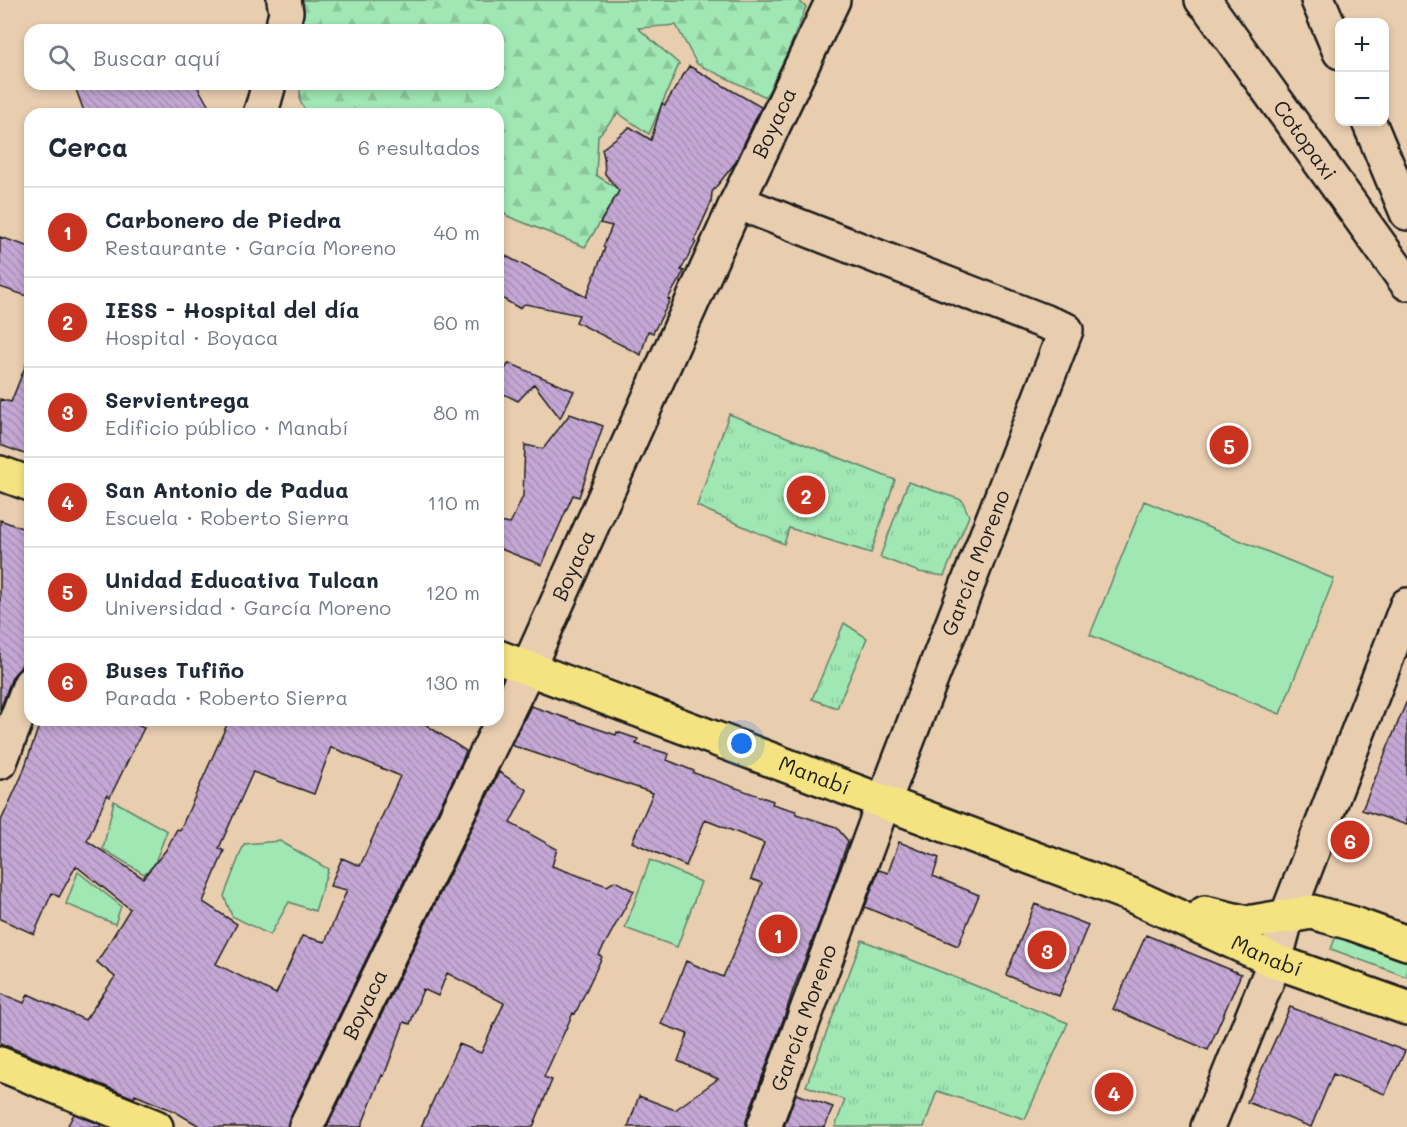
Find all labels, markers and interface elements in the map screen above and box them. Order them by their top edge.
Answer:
map controls [1335,18,1389,126]
button: + [1335,18,1389,72]
search box [24,24,504,90]
icon: search [45,41,78,74]
text: Buscar aquí [93,43,221,72]
button: − [1335,72,1389,126]
street label: Boyaca [745,83,801,162]
street label: Cotopaxi [1268,94,1344,185]
text: Cerca [48,130,128,164]
text: 6 resultados [358,134,480,160]
text: Carbonero de Piedra [105,205,342,234]
text: 1 [63,219,72,245]
text: 40 m [434,219,480,245]
text: Restaurante · García Moreno [105,234,396,260]
text: IESS - Hospital del día [105,295,360,324]
text: 2 [62,309,73,335]
text: 60 m [433,309,480,335]
text: Hospital · Boyaca [105,324,279,350]
text: Servientrega [105,385,249,414]
text: 3 [62,399,74,425]
text: 80 m [433,399,480,425]
text: Edificio público · Manabí [105,414,349,440]
pin: 5 [1210,422,1248,468]
pin: 2 [786,472,826,518]
text: San Antonio de Padua [105,475,349,504]
street label: García Moreno [934,485,1015,640]
text: 4 [61,489,74,515]
text: 110 m [427,489,480,515]
text: Escuela · Roberto Sierra [105,504,349,530]
street label: Boyaca [545,525,600,605]
text: Unidad Educativa Tulcan [105,565,379,594]
text: 5 [62,579,73,605]
text: 120 m [425,579,480,605]
text: Universidad · García Moreno [105,594,391,620]
text: Buses Tufiño [105,655,244,684]
text: 6 [61,669,74,695]
text: 130 m [425,669,480,695]
text: Parada · Roberto Sierra [105,684,348,710]
your location [727,729,756,758]
street label: Manabí [775,749,855,800]
pin: 6 [1330,818,1370,862]
pin: 1 [758,912,798,956]
pin: 3 [1028,928,1066,972]
street label: Manabí [1227,928,1306,982]
street label: García Moreno [763,940,842,1095]
street label: Boyaca [335,964,392,1044]
pin: 4 [1094,1070,1134,1114]

